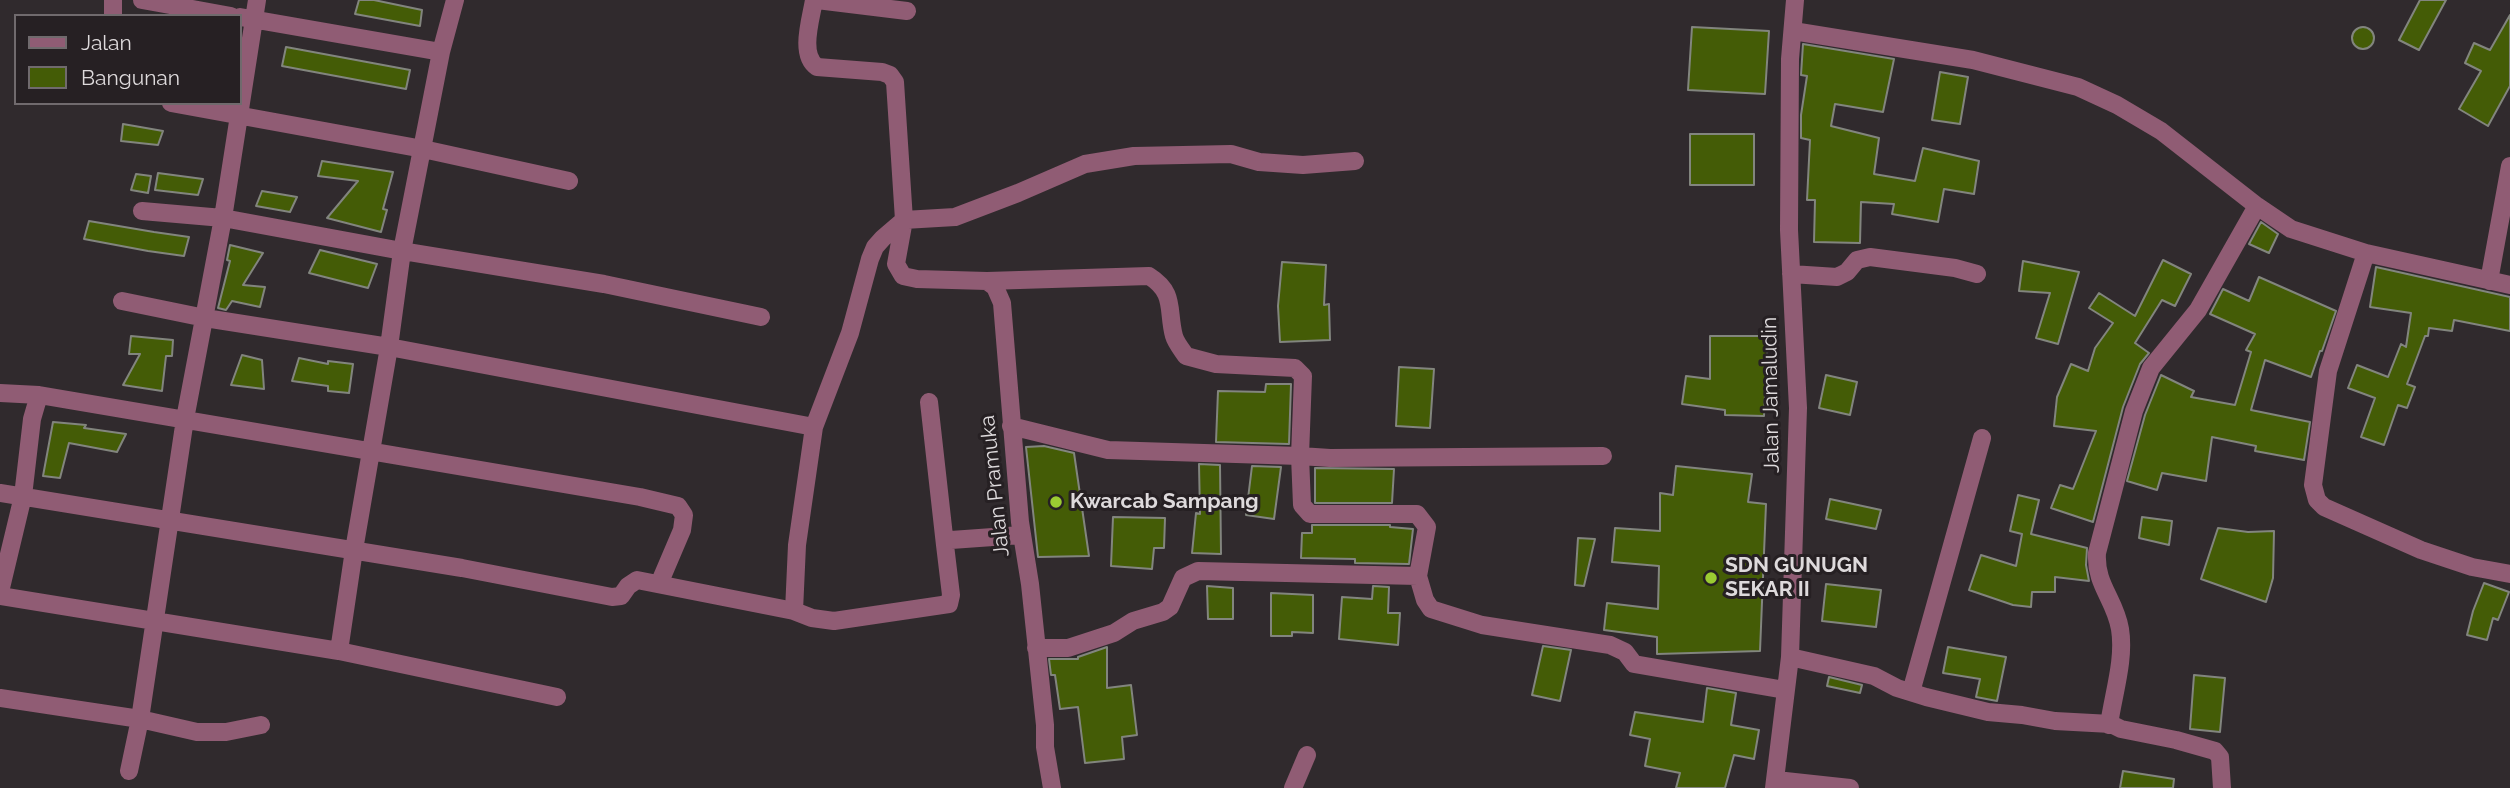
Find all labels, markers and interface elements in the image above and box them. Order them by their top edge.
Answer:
legend [14,14,242,105]
text: Jalan [81,30,132,55]
text: Bangunan [81,65,180,90]
street label: Jalan Jamaludin [1757,317,1785,473]
street label: Jalan Pramuka [975,414,1015,558]
place label: Kwarcab Sampang [1070,489,1259,515]
marker: Kwarcab Sampang [1048,494,1064,510]
place label: SDN GUNUGN SEKAR II [1725,553,1868,603]
marker: SDN GUNUGN SEKAR II [1703,570,1719,586]

